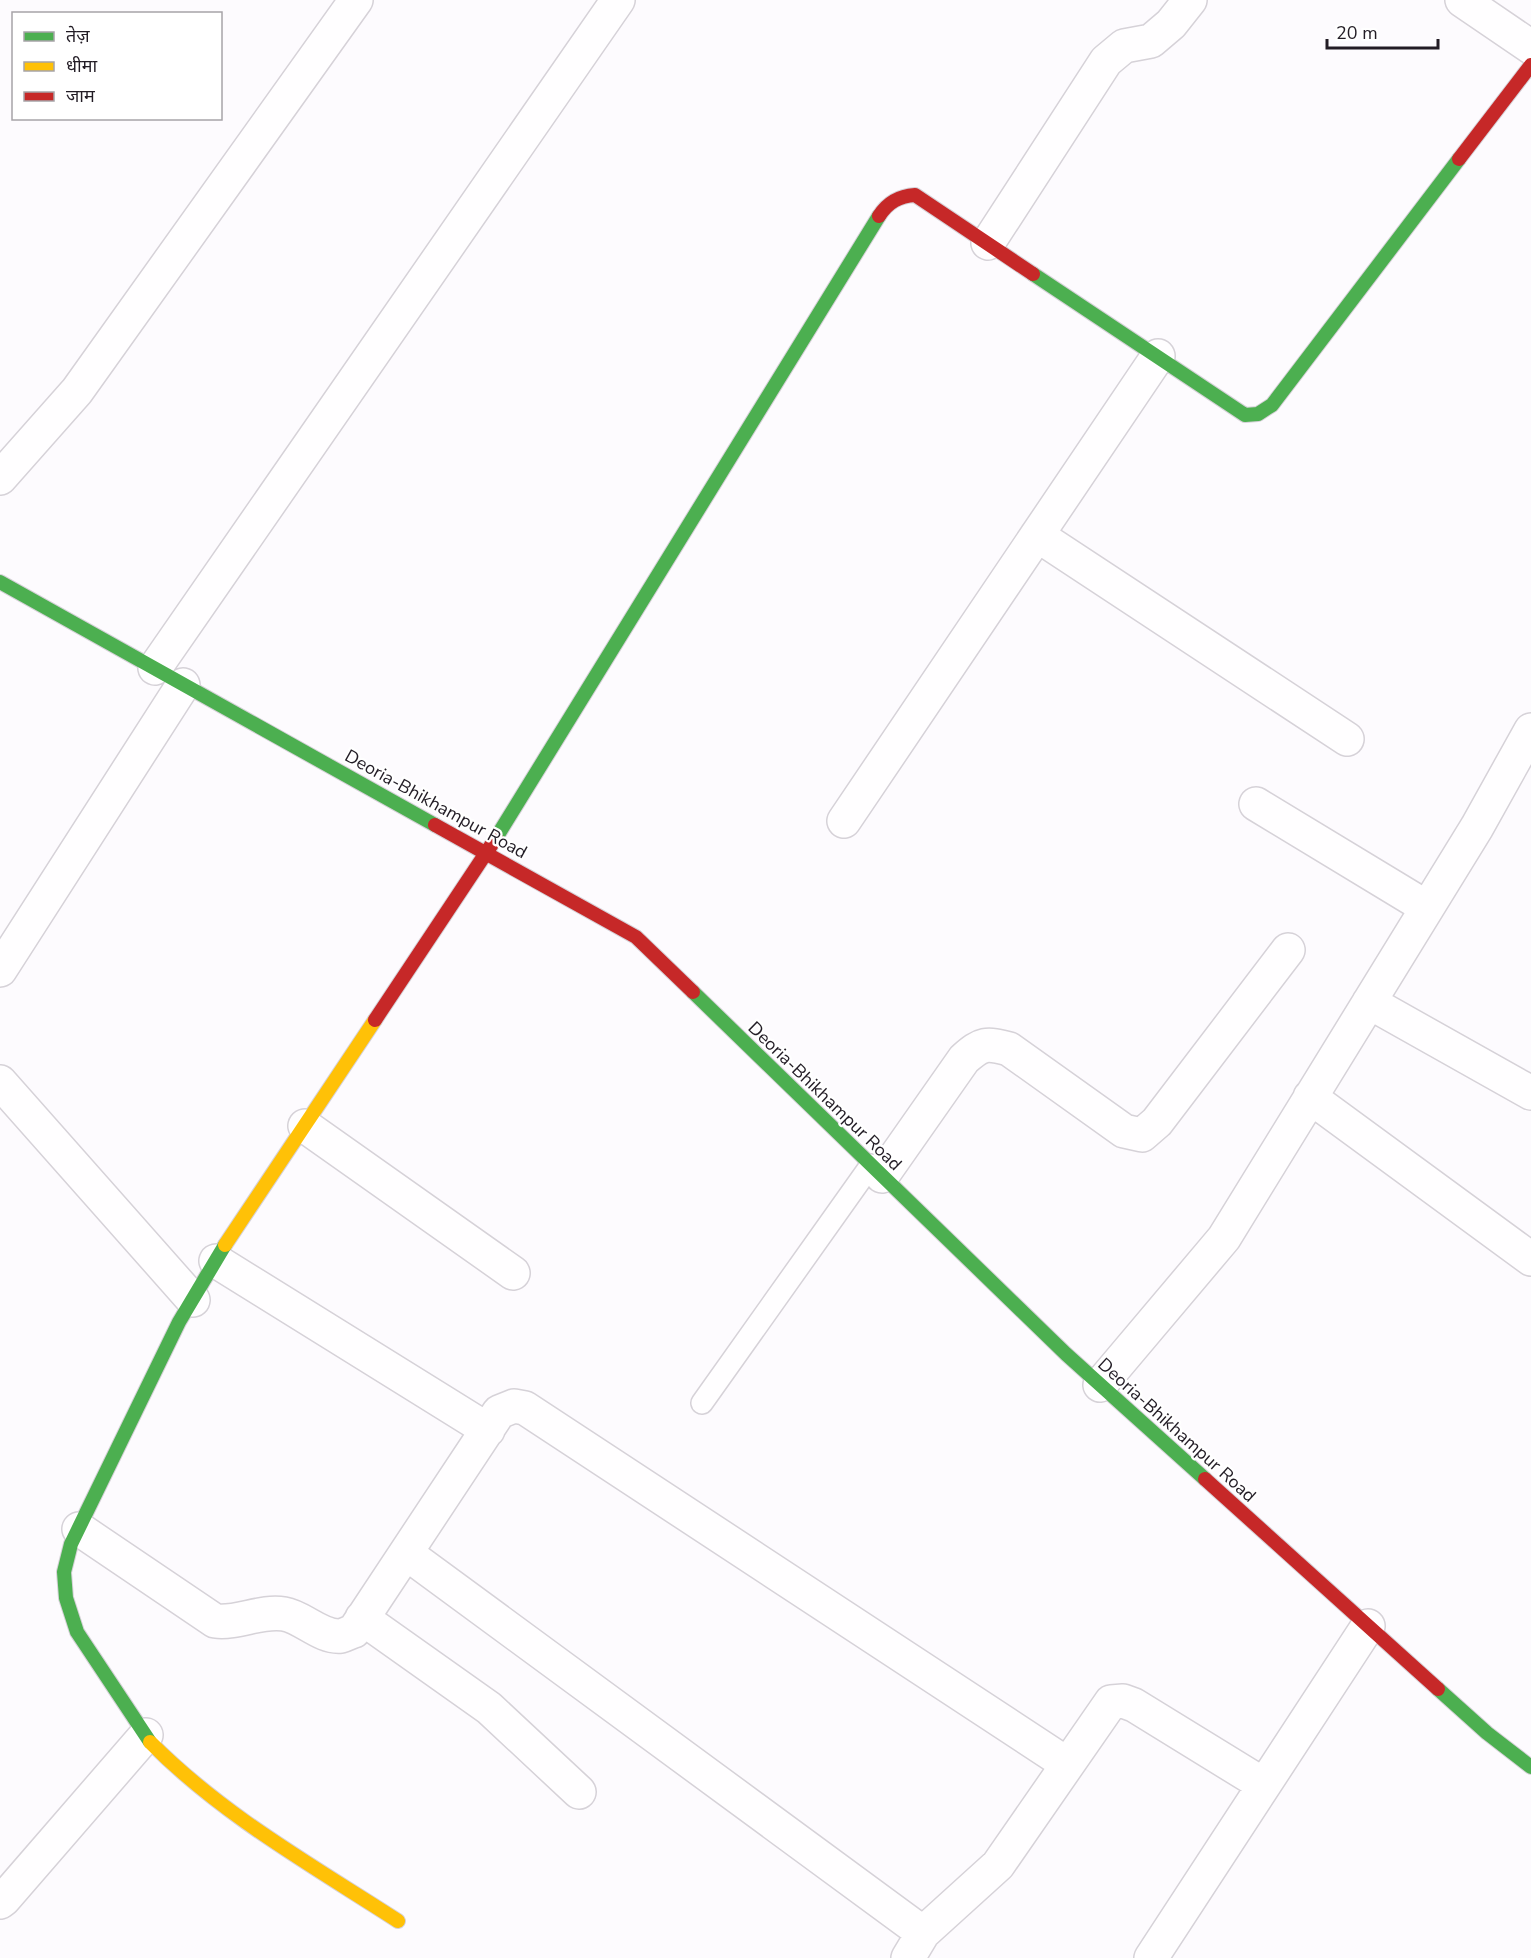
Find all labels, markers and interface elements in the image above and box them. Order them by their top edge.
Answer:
legend [12,12,222,120]
scale bar [1327,12,1438,50]
text: 20 m [1336,21,1378,45]
text: तेज़ [66,24,90,48]
text: धीमा [66,54,97,78]
text: जाम [66,84,96,108]
street label: Deoria-Bhikhampur Road [341,744,531,864]
street label: Deoria-Bhikhampur Road [743,1016,907,1176]
street label: Deoria-Bhikhampur Road [1093,1352,1261,1508]

